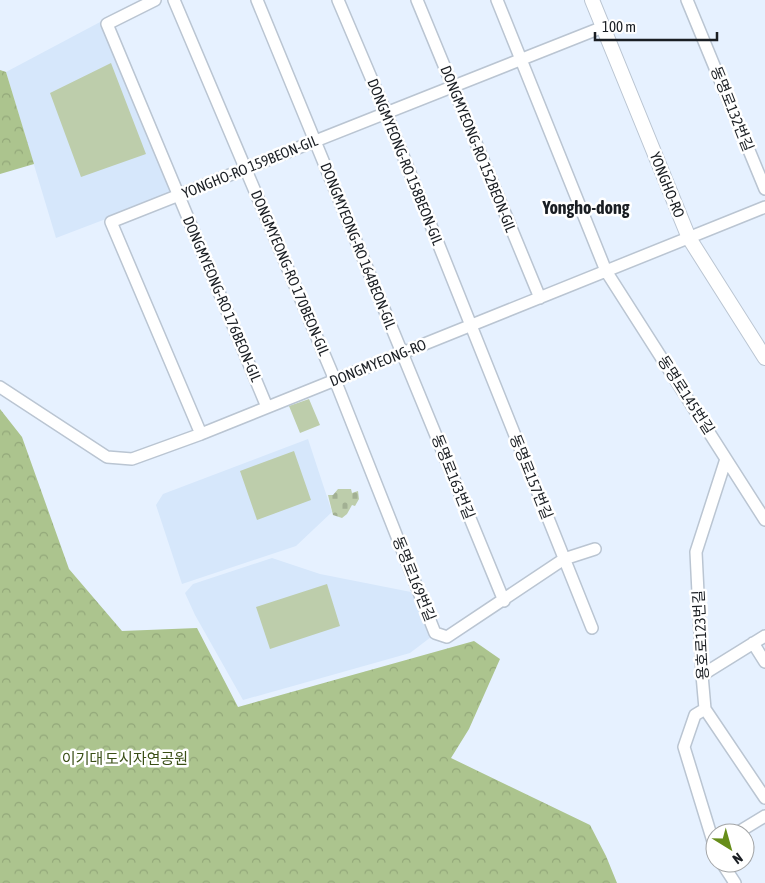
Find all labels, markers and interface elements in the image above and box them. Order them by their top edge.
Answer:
scale bar [595,10,718,42]
text: 100 m [602,18,636,35]
street label: DONGMYEONG-RO 152BEON-GIL [437,63,520,235]
street label: 동명로132번길 [708,64,757,154]
street label: DONGMYEONG-RO 158BEON-GIL [364,76,447,248]
street label: YONGHO-RO 159BEON-GIL [180,131,320,202]
street label: YONGHO-RO [647,150,688,220]
street label: DONGMYEONG-RO 164BEON-GIL [317,160,400,332]
street label: DONGMYEONG-RO 170BEON-GIL [248,187,333,358]
district label: Yongho-dong [541,197,630,218]
street label: DONGMYEONG-RO 176BEON-GIL [180,213,265,384]
street label: DONGMYEONG-RO [327,335,429,390]
street label: 동명로145번길 [655,352,718,437]
street label: 동명로163번길 [429,432,478,522]
street label: 동명로157번길 [507,432,556,522]
street label: 동명로169번길 [390,534,439,624]
street label: 용호로123번길 [690,590,711,680]
park label: 이기대 도시자연공원 [62,750,188,767]
north arrow [705,823,755,873]
text: N [730,850,746,867]

